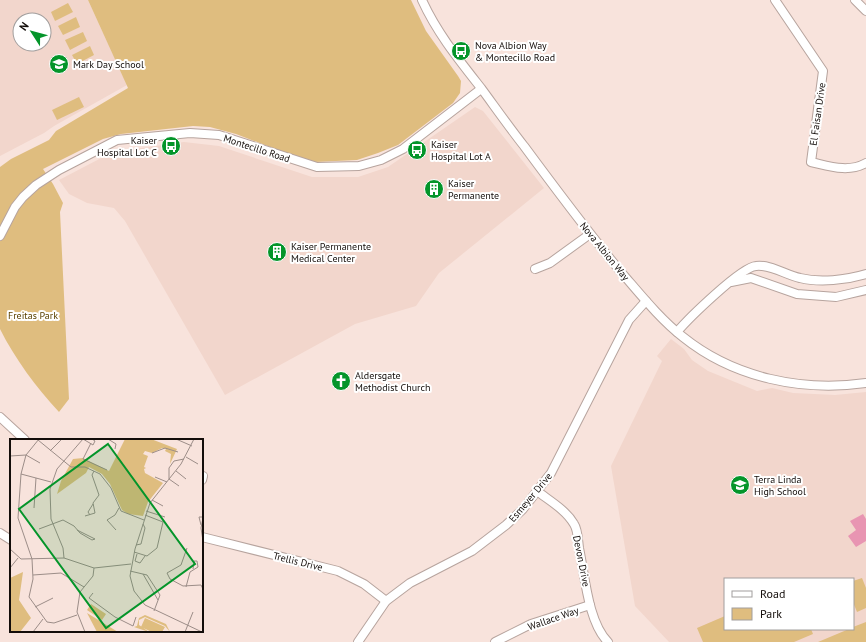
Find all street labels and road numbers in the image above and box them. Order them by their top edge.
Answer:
street label: El Faisan Drive [807,82,828,146]
street label: Montecillo Road [222,132,292,165]
street label: Nova Albion Way [577,219,632,284]
street label: Esmeyer Drive [506,470,555,525]
street label: Devon Drive [570,534,593,588]
street label: Trellis Drive [272,549,324,574]
street label: Wallace Way [526,604,581,633]

